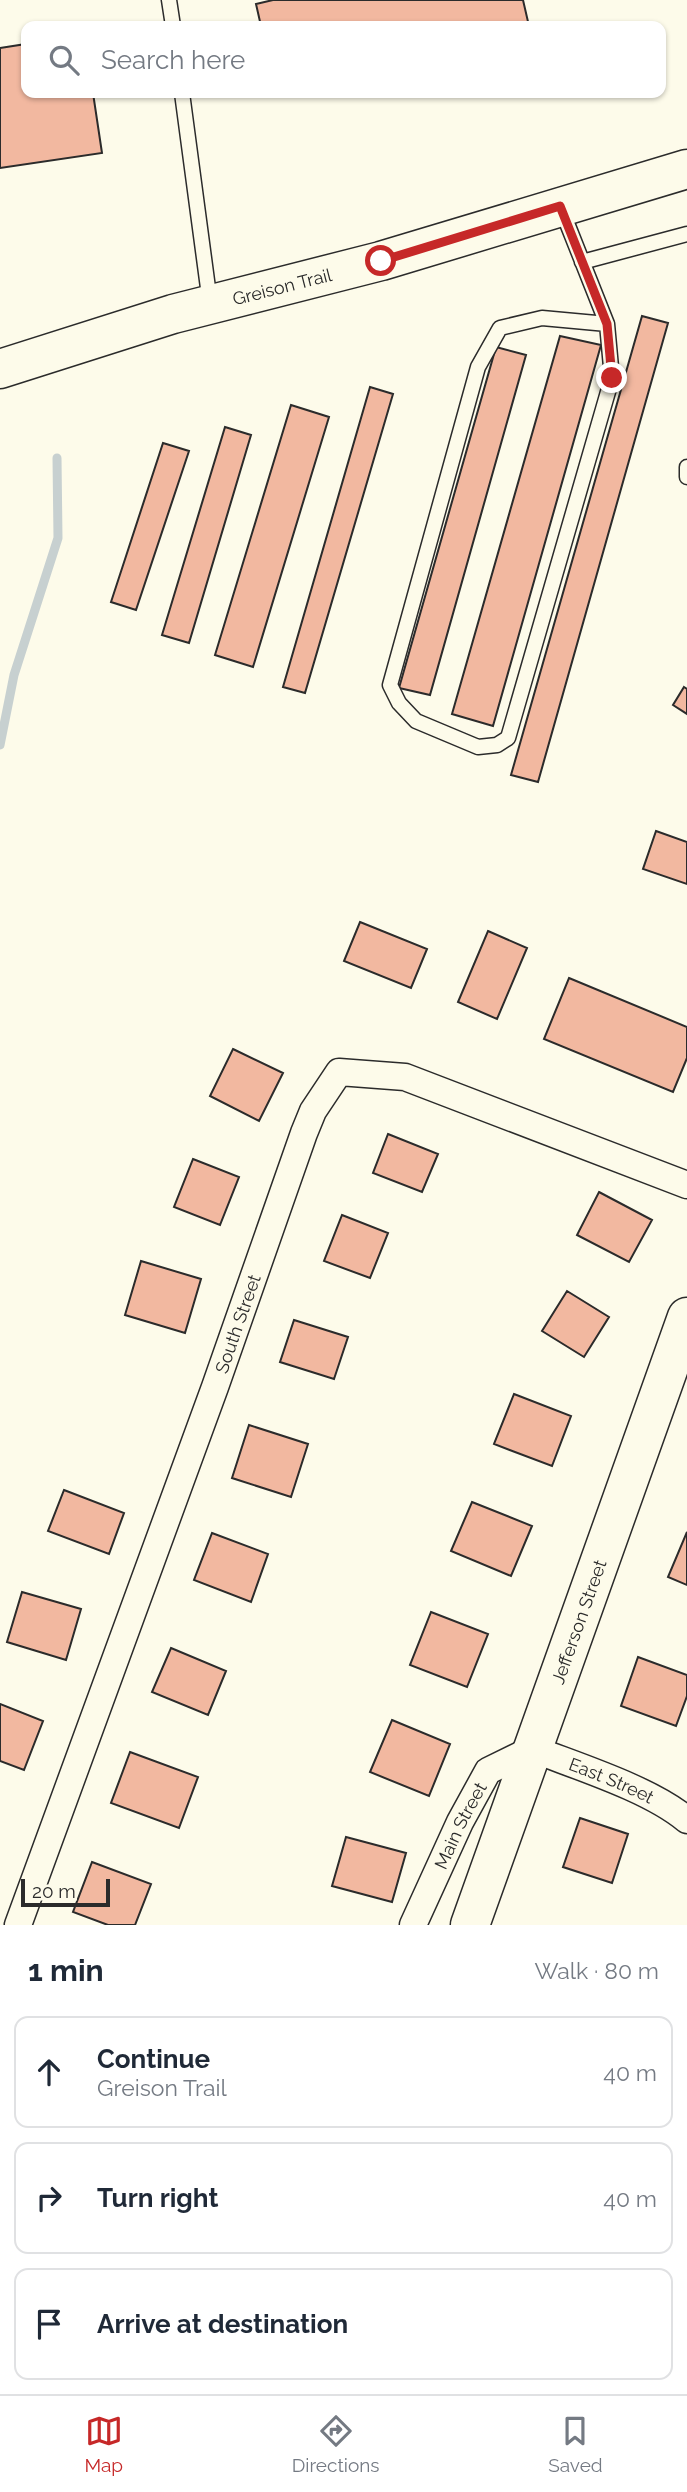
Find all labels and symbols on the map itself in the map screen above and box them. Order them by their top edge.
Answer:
route start [365,245,396,276]
street label: Greison Trail [230,263,334,309]
route end [596,362,627,393]
street label: South Street [210,1271,264,1376]
street label: Jefferson Street [546,1557,610,1687]
street label: East Street [566,1753,658,1807]
street label: Main Street [430,1778,490,1872]
scale bar [21,1876,110,1908]

